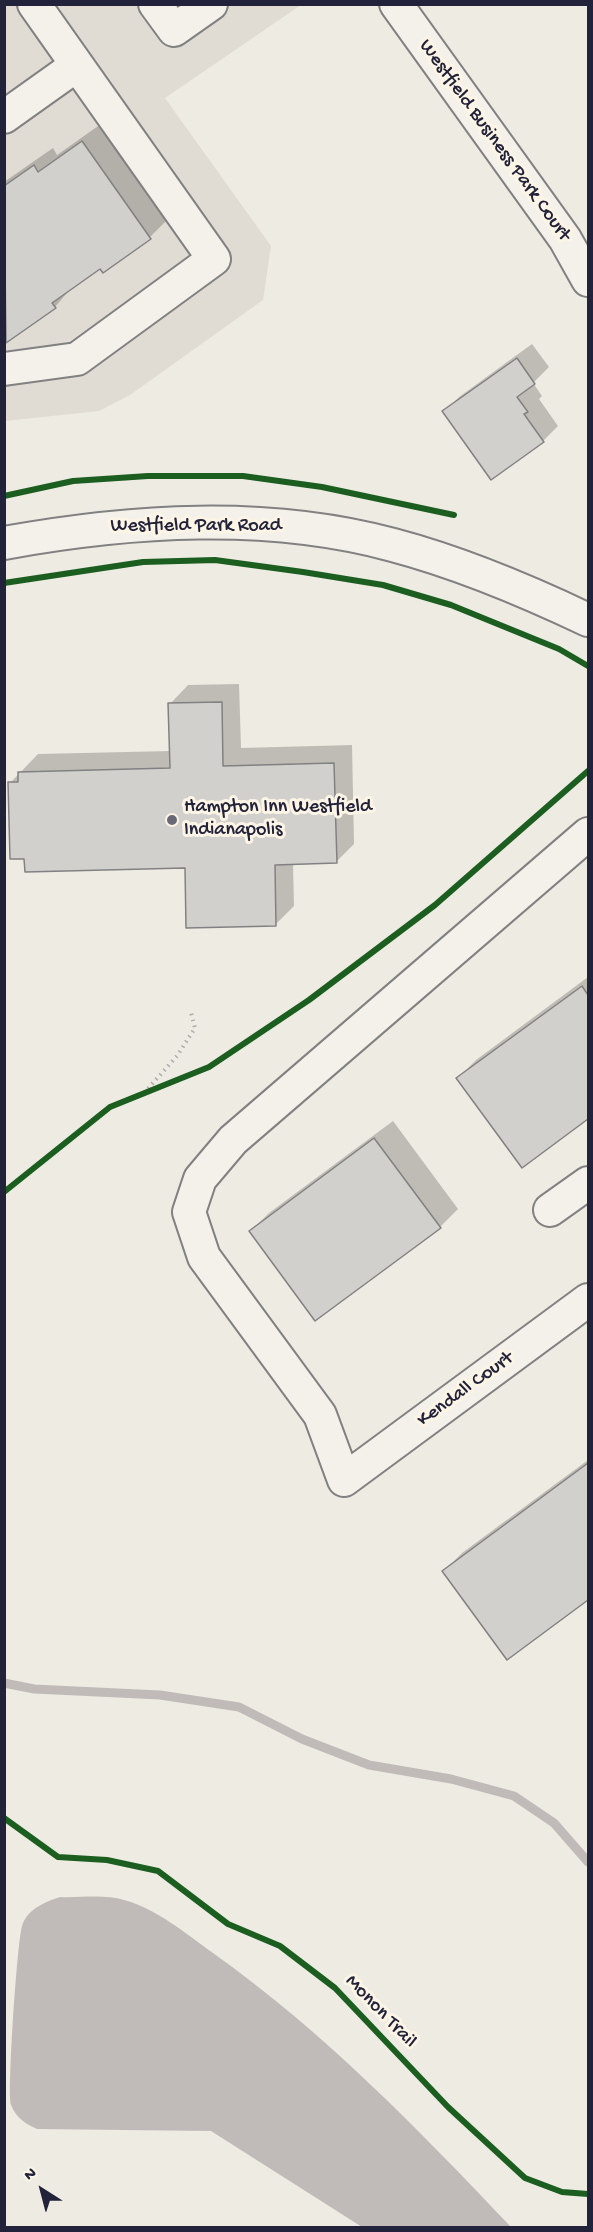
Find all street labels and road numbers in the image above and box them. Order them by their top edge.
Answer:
street label: Westfield Business Park Court [413,35,575,247]
street label: Westfield Park Road [110,515,282,539]
street label: Kendall Court [413,1347,519,1433]
street label: Monon Trail [339,1970,421,2054]

